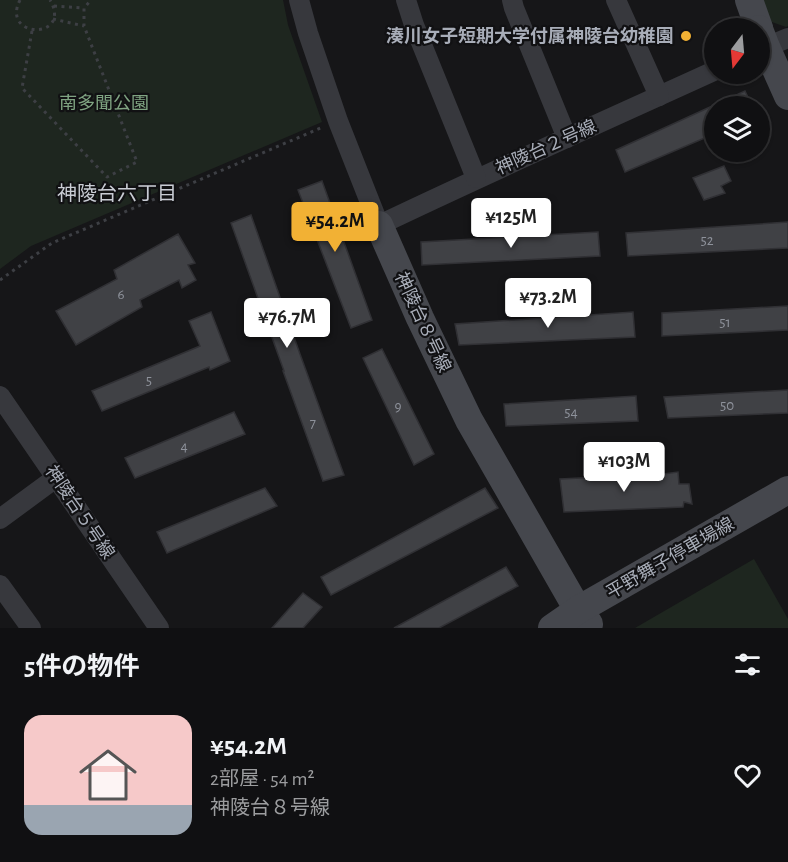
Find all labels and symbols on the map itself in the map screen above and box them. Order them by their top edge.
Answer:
north arrow [704,18,770,84]
place label: 湊川女子短期大学付属神陵台幼稚園 [386,26,674,46]
marker: 湊川女子短期大学付属神陵台幼稚園 [679,29,693,43]
park label: 南多聞公園 [59,93,149,113]
street label: 神陵台２号線 [493,116,599,178]
district label: 神陵台六丁目 [57,183,177,204]
pin: ¥125M [469,198,553,249]
pin: ¥54.2M [286,202,384,253]
house number: 52 [700,233,714,248]
street label: 神陵台８号線 [391,269,455,375]
pin: ¥73.2M [499,278,597,329]
house number: 6 [117,287,125,302]
pin: ¥76.7M [238,298,336,349]
house number: 51 [719,315,731,330]
house number: 5 [146,373,152,388]
house number: 50 [720,398,734,413]
house number: 9 [394,399,402,414]
house number: 54 [564,405,578,420]
house number: 7 [310,416,316,431]
house number: 4 [180,439,188,454]
pin: ¥103M [582,442,666,493]
street label: 神陵台５号線 [42,462,118,562]
street label: 平野舞子停車場線 [603,513,737,603]

